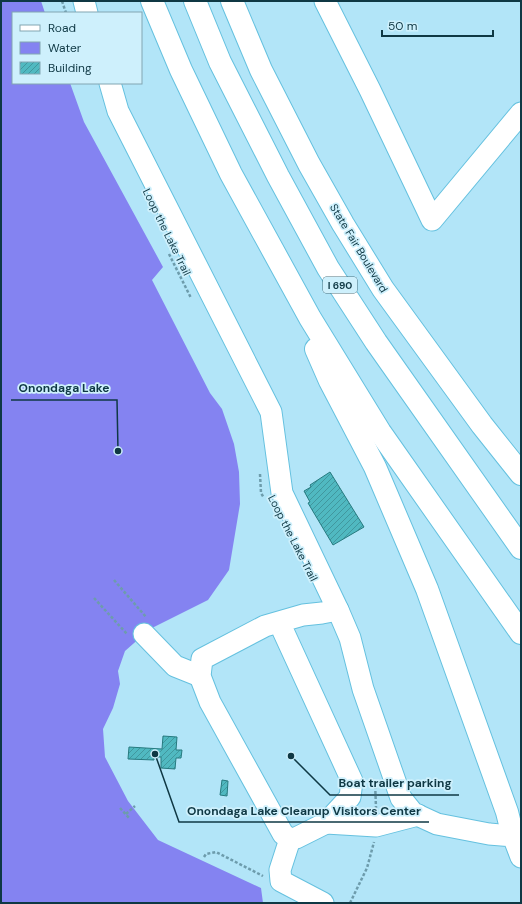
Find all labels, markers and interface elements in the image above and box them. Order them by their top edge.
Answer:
legend [12,12,142,84]
scale bar [382,12,493,38]
text: 50 m [388,18,417,34]
text: Road [48,20,76,36]
text: Water [48,40,82,56]
text: Building [48,60,92,76]
street label: Loop the Lake Trail [140,186,194,278]
street label: State Fair Boulevard [327,201,391,295]
road number: I 690 [323,277,357,293]
callout: Onondaga Lake [11,376,117,400]
text: Onondaga Lake [19,380,109,396]
street label: Loop the Lake Trail [265,492,321,584]
callout: Boat trailer parking [330,771,459,795]
text: Boat trailer parking [338,775,452,791]
callout: Onondaga Lake Cleanup Visitors Center [179,798,429,822]
text: Onondaga Lake Cleanup Visitors Center [187,803,421,819]

